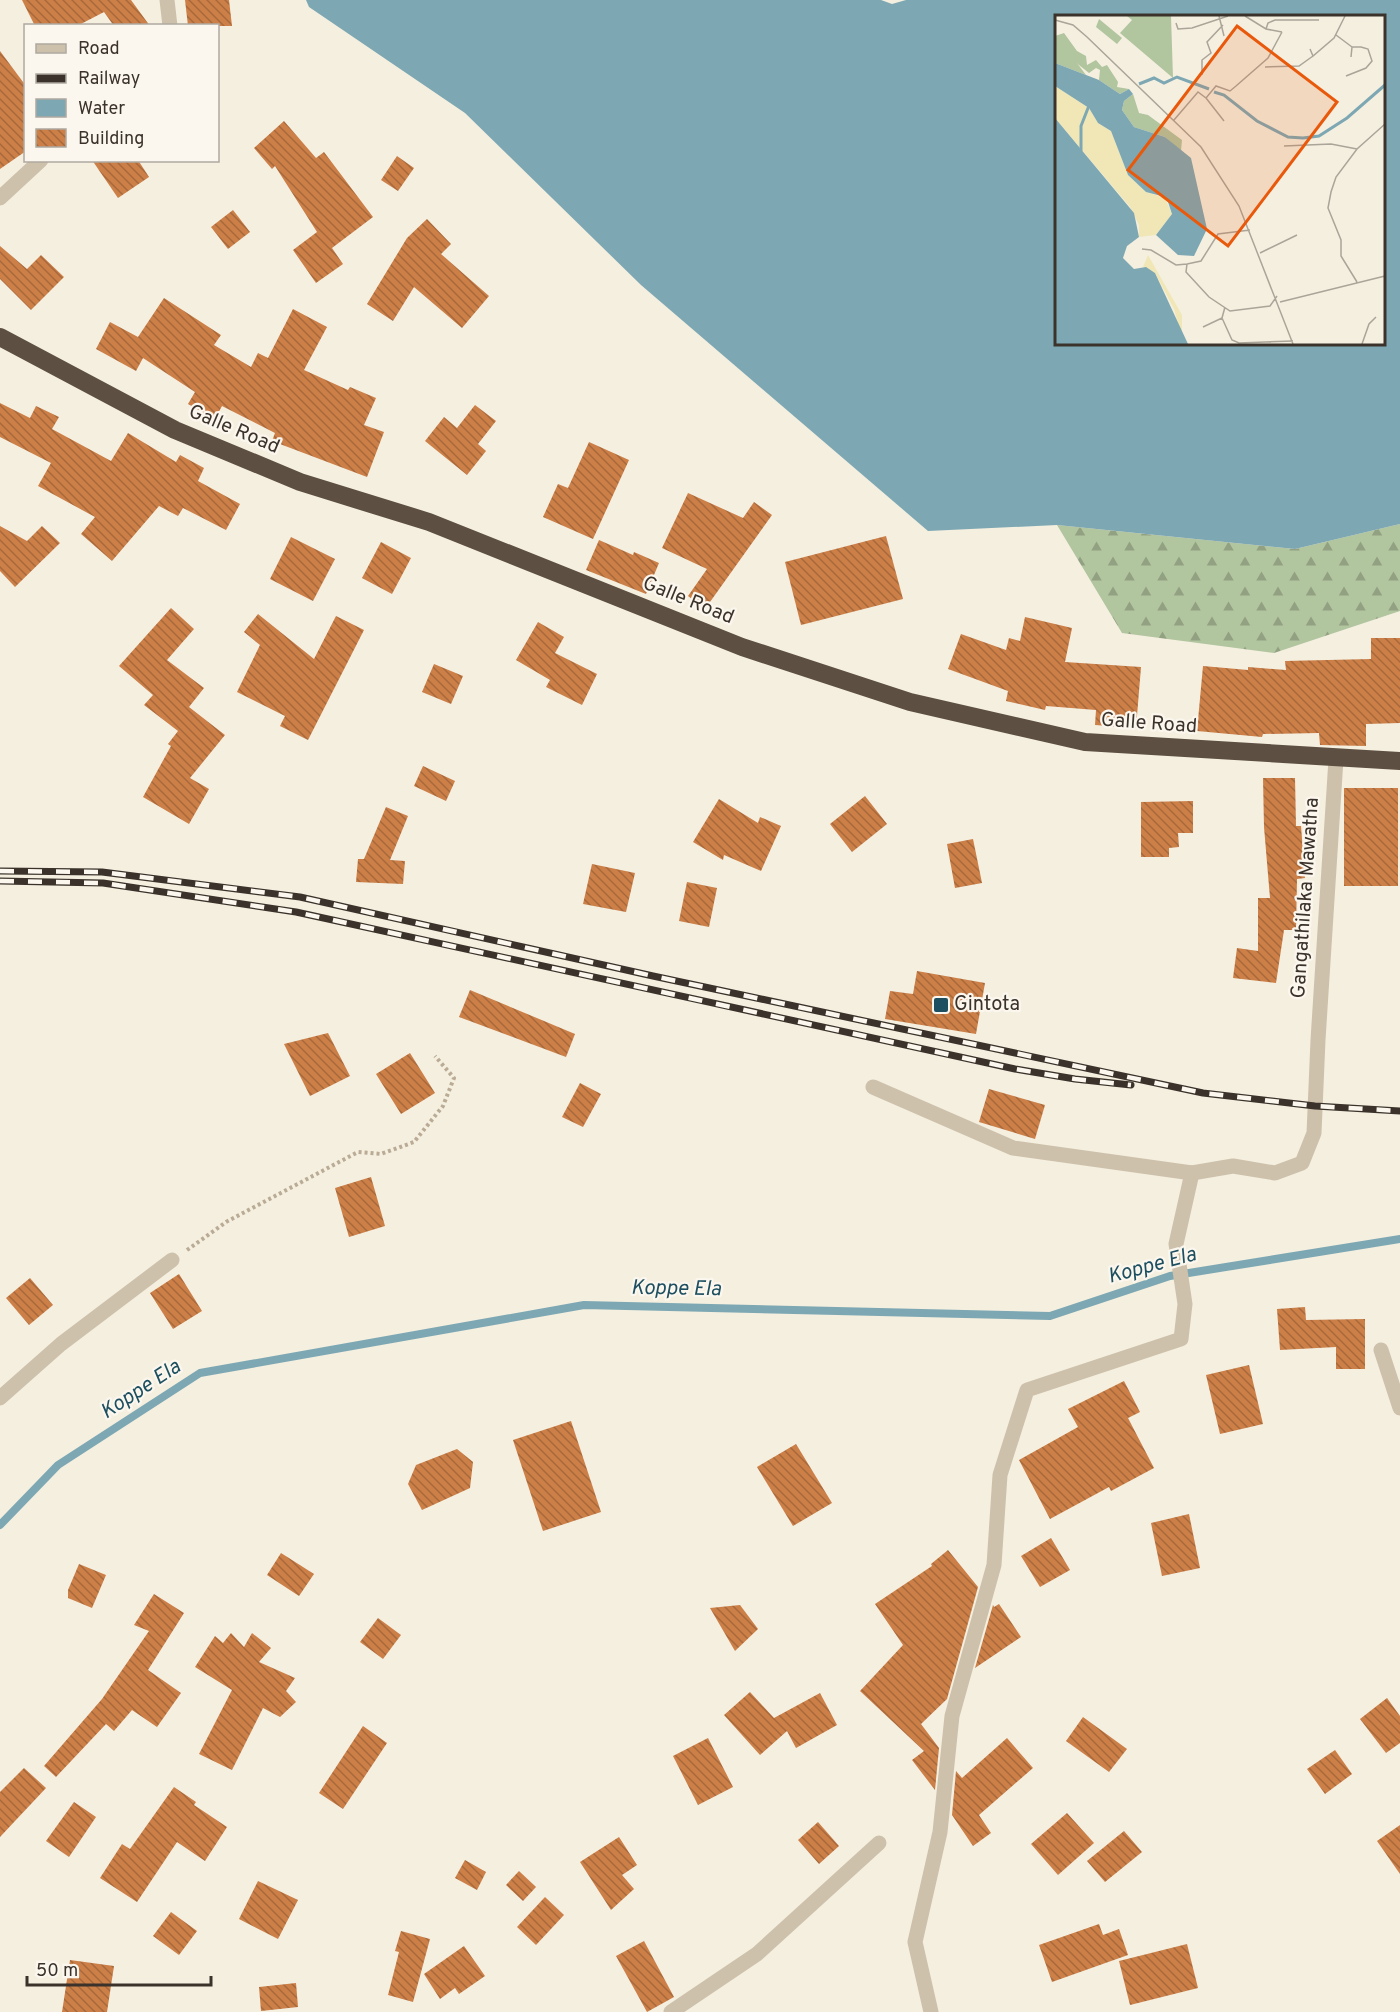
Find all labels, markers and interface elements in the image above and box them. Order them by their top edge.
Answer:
inset map [1055,15,1385,345]
legend [24,24,219,162]
text: Road [78,38,120,61]
text: Railway [78,68,140,91]
text: Water [78,98,125,121]
text: Building [78,128,144,151]
street label: Galle Road [184,399,284,461]
street label: Galle Road [638,571,738,631]
street label: Galle Road [1100,708,1198,740]
street label: Gangathilaka Mawatha [1286,797,1326,999]
place label: Gintota [954,992,1020,1018]
marker: Gintota [932,996,950,1014]
water label: Koppe Ela [1105,1241,1199,1291]
water label: Koppe Ela [631,1275,722,1303]
water label: Koppe Ela [96,1354,186,1426]
scale bar [27,1949,212,1987]
text: 50 m [36,1960,78,1983]

